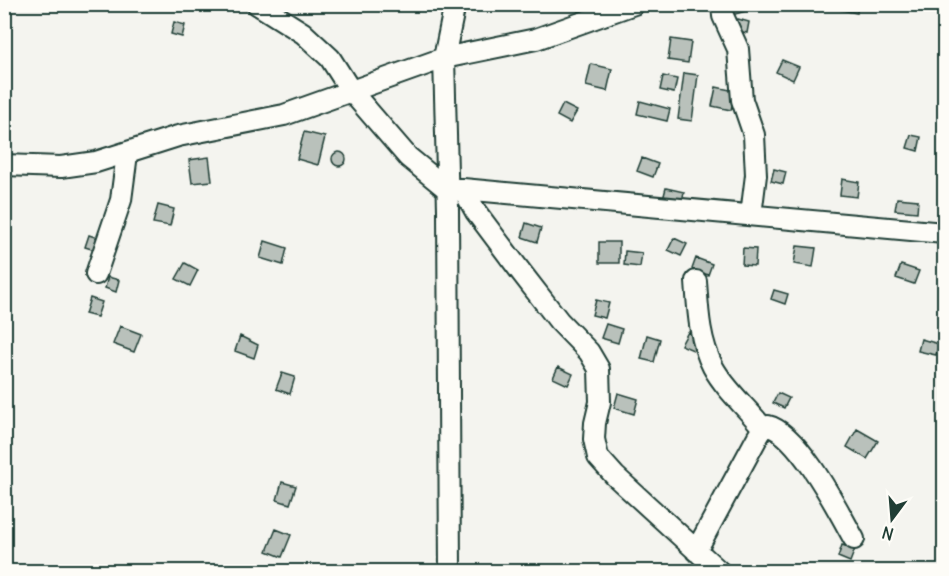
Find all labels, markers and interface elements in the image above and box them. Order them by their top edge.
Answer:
north arrow [862,489,922,549]
text: N [880,522,896,545]

